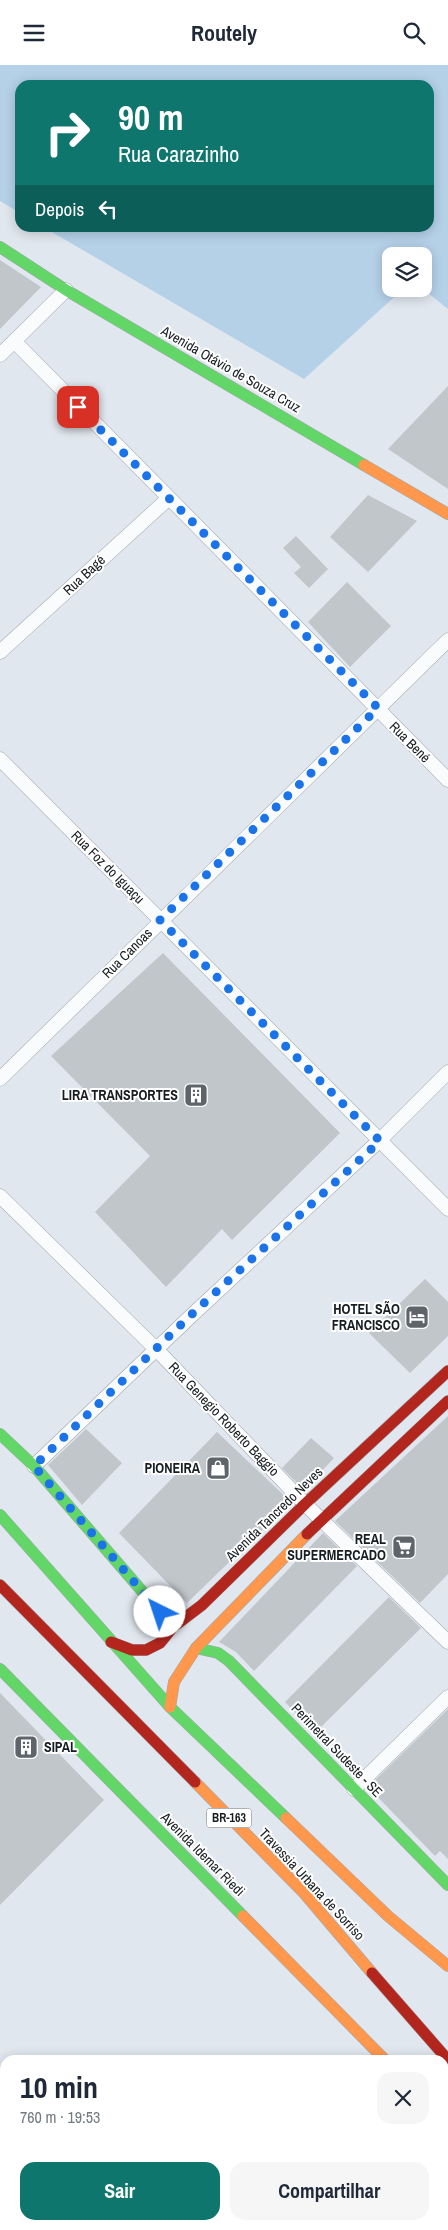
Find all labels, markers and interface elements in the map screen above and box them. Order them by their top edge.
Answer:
text: Routely [191,18,257,48]
icon: menu [20,19,48,47]
icon: search [400,19,428,47]
text: 90 m [118,94,183,141]
icon: right [35,100,100,165]
text: Rua Carazinho [118,139,239,169]
icon: left [94,195,122,223]
text: Depois [35,196,84,222]
map controls [382,247,432,297]
button: layers [382,247,432,297]
street label: Avenida Otávio de Souza Cruz [157,321,304,416]
pin [57,386,99,428]
icon: arrive [64,393,92,421]
street label: Rua Bagé [59,551,109,599]
street label: Rua Bené [386,718,434,766]
street label: Rua Foz do Iguaçu [68,827,148,907]
street label: Rua Canoas [98,924,156,982]
building icon: LIRA TRANSPORTES [183,1082,209,1108]
place label: LIRA TRANSPORTES [62,1086,178,1104]
place label: HOTEL SÃO FRANCISCO [332,1300,400,1334]
hotel icon: HOTEL SÃO FRANCISCO [404,1304,430,1330]
street label: Rua Genegio Roberto Baggio [165,1358,283,1480]
shop icon: PIONEIRA [205,1455,231,1481]
place label: PIONEIRA [145,1459,201,1477]
street label: Avenida Tancredo Neves [221,1463,327,1566]
place label: REAL SUPERMERCADO [287,1530,386,1564]
supermarket icon: REAL SUPERMERCADO [391,1534,417,1560]
position arrow [133,1585,185,1637]
street label: Perimetral Sudeste - SE [288,1699,386,1801]
building icon: SIPAL [13,1734,39,1760]
place label: SIPAL [44,1738,77,1756]
street label: Avenida Idemar Riedi [157,1808,249,1900]
road number: BR-163 [206,1809,252,1827]
street label: Travessia Urbana de Sorriso [255,1824,369,1944]
text: 10 min [20,2067,98,2107]
button: close [377,2072,429,2124]
text: 760 m · 19:53 [20,2106,100,2128]
button: Sair [20,2162,220,2220]
button: Compartilhar [230,2162,429,2220]

